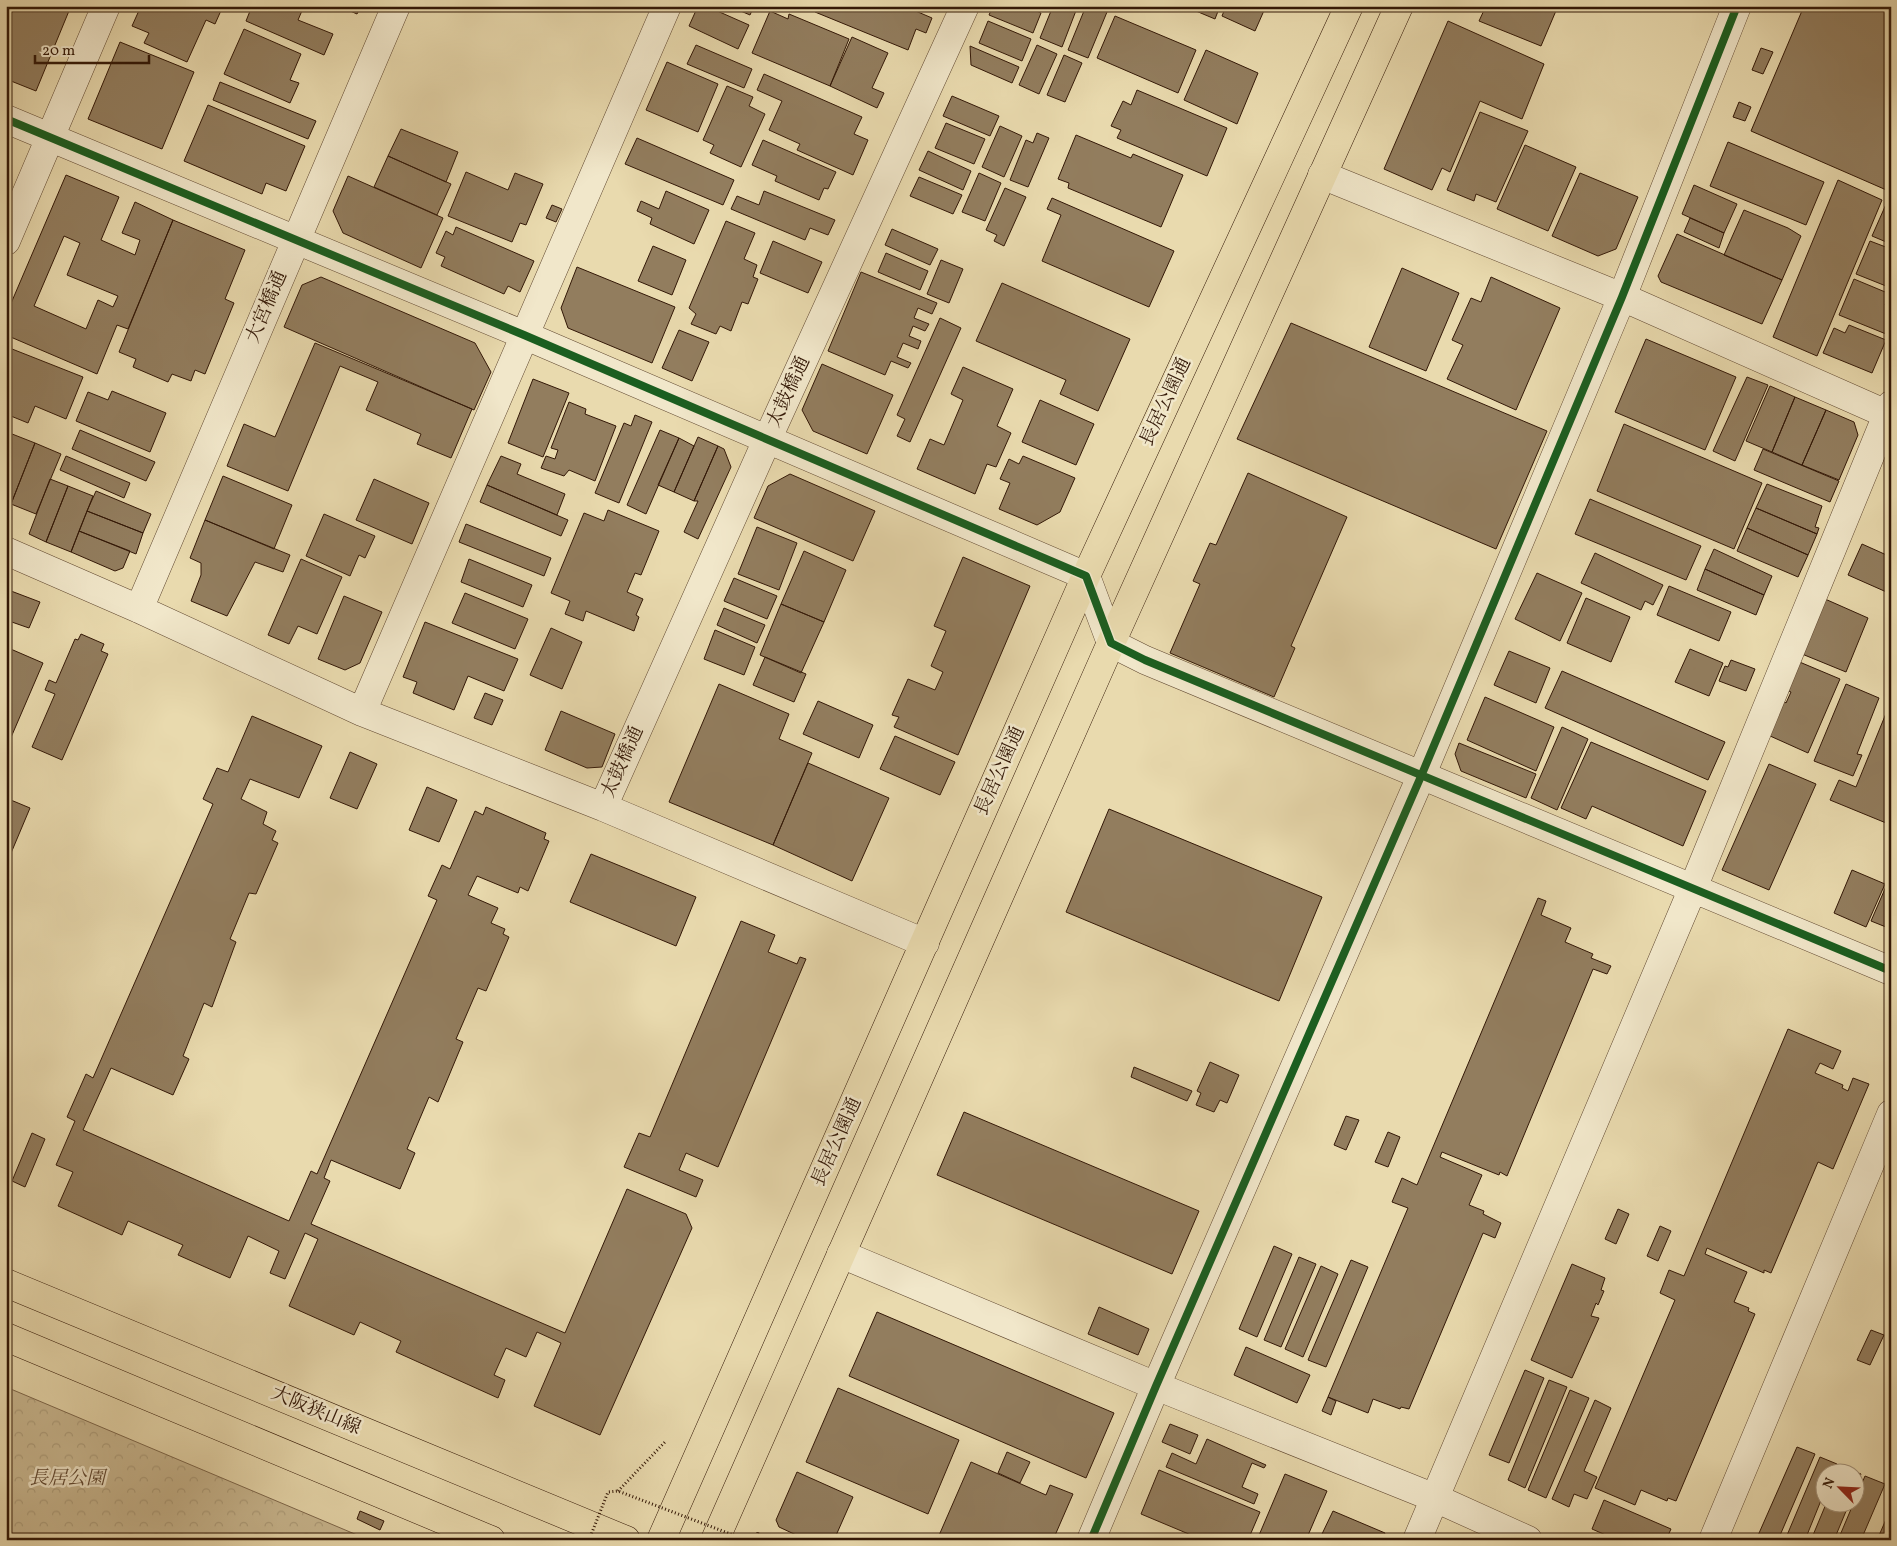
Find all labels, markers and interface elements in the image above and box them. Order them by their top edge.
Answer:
scale bar [35,32,149,64]
text: 20 m [42,41,75,62]
street label: 大宮橋通 [240,267,294,347]
street label: 太鼓橋通 [761,352,817,432]
street label: 長居公園通 [1134,353,1198,451]
street label: 太鼓橋通 [596,722,650,802]
street label: 長居公園通 [969,722,1031,820]
street label: 長居公園通 [806,1093,868,1191]
street label: 大阪狭山線 [267,1380,365,1442]
north arrow [1814,1464,1864,1514]
park label: 長居公園 [29,1466,108,1492]
text: N [1819,1475,1840,1492]

